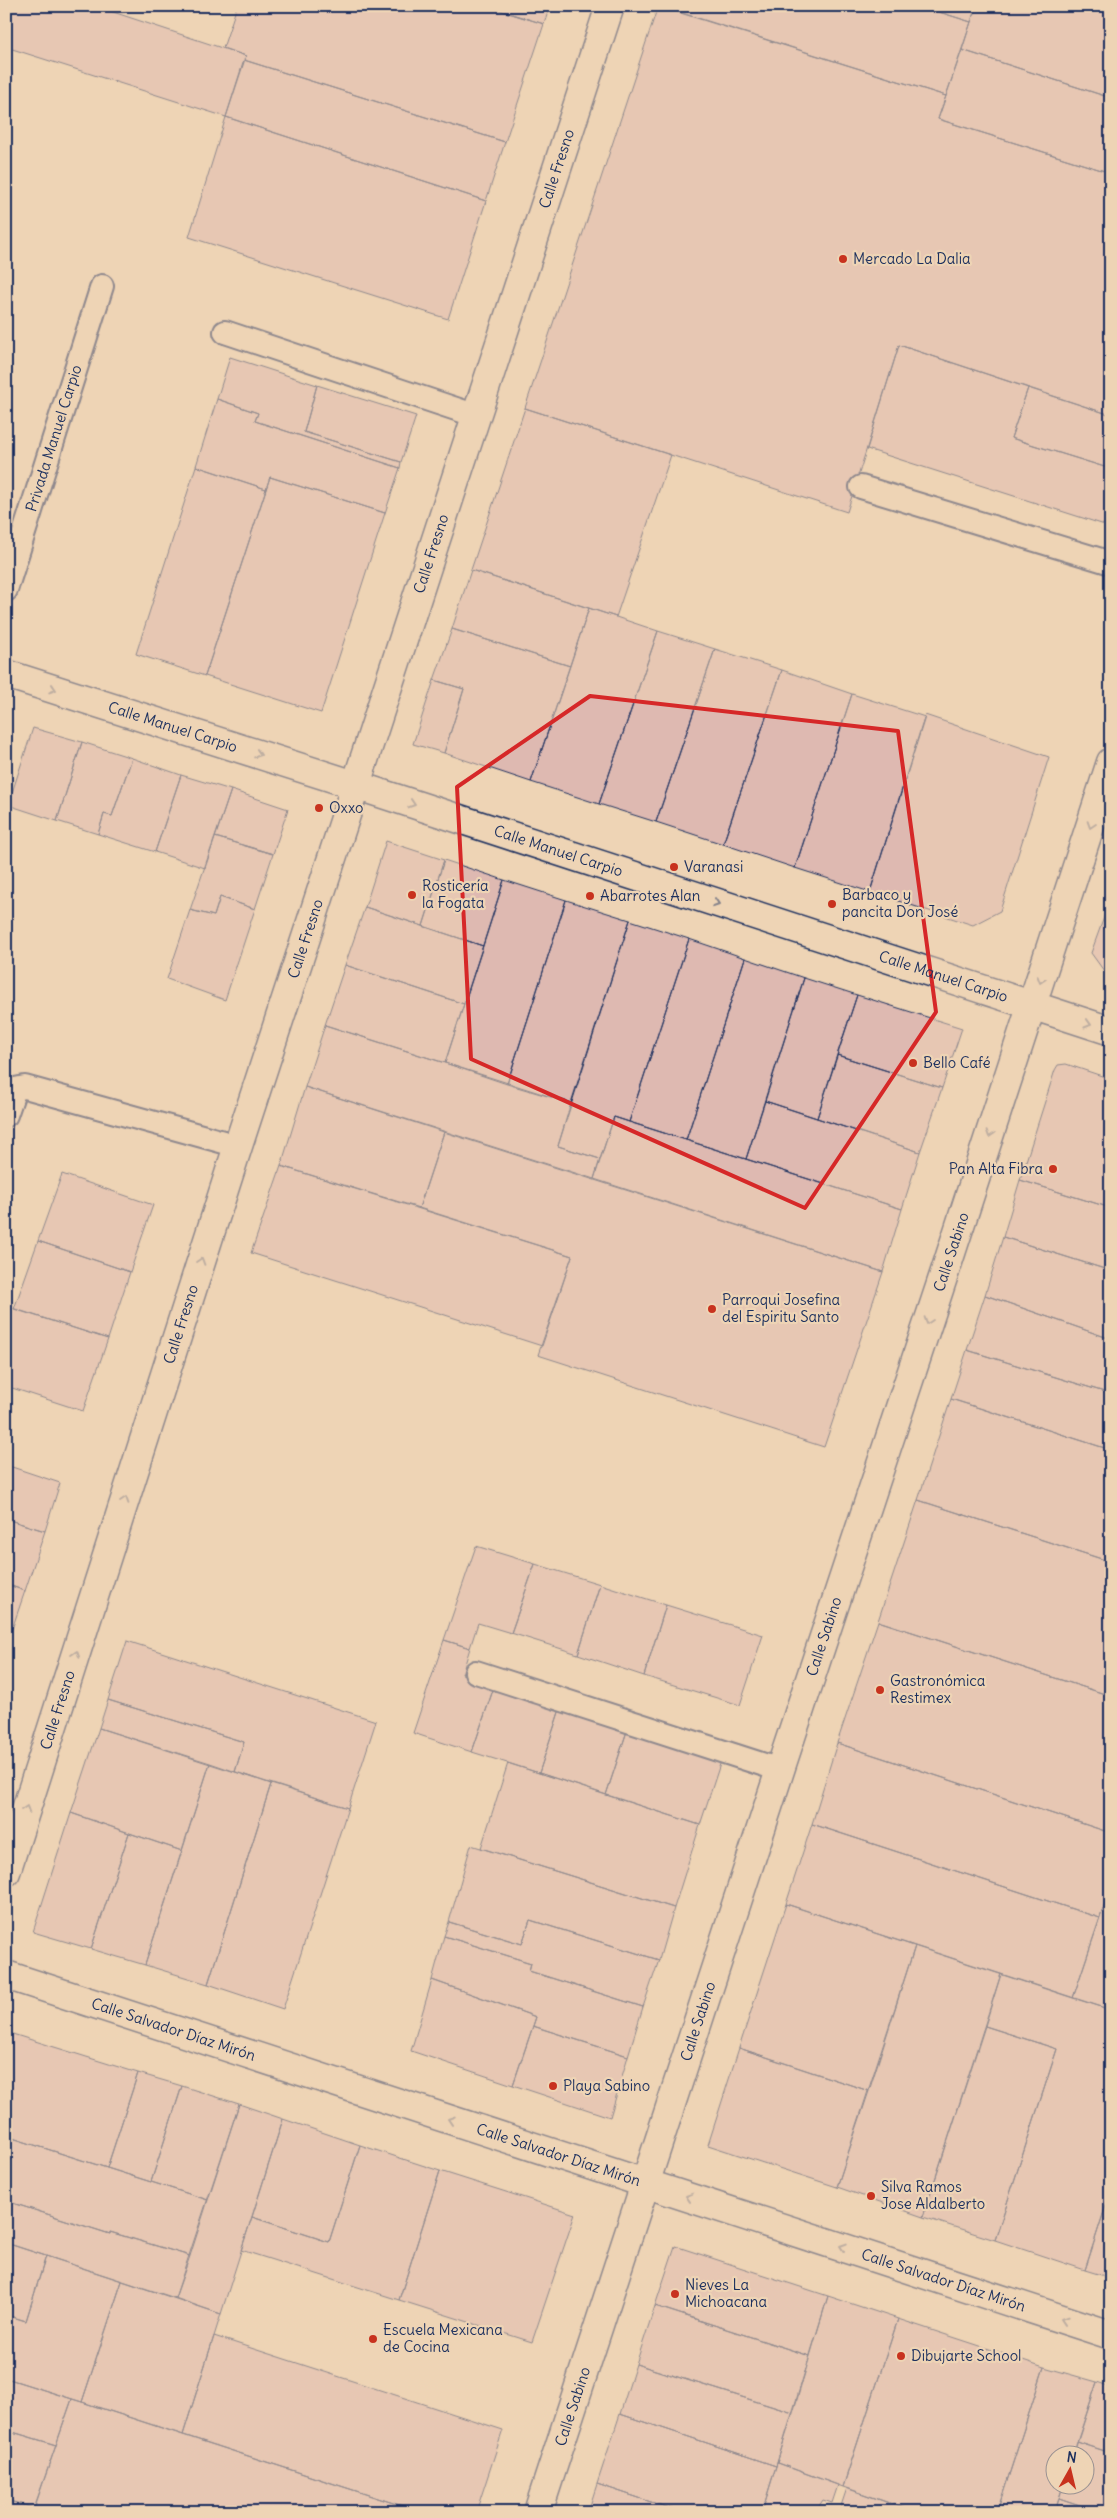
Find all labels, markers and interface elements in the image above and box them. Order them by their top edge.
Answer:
street label: Calle Fresno [535,127,578,211]
place label: Mercado La Dalia [853,249,971,268]
marker: Mercado La Dalia [837,253,849,265]
street label: Privada Manuel Carpio [21,362,86,514]
street label: Calle Fresno [409,512,453,596]
one-way arrow [48,683,56,693]
street label: Calle Manuel Carpio [106,697,240,756]
one-way arrow [253,748,261,758]
place label: Oxxo [329,798,364,817]
one-way arrow [408,798,416,808]
marker: Oxxo [313,802,325,814]
one-way arrow [1086,820,1096,828]
street label: Calle Manuel Carpio [491,821,625,881]
place label: Varanasi [684,857,743,876]
marker: Varanasi [668,861,680,873]
place label: Rosticería la Fogata [422,876,489,912]
place label: Barbaco y pancita Don José [842,885,958,921]
place label: Abarrotes Alan [600,886,701,905]
marker: Rosticería la Fogata [406,889,418,901]
marker: Abarrotes Alan [584,890,596,902]
street label: Calle Fresno [283,897,327,981]
one-way arrow [712,897,720,907]
marker: Barbaco y pancita Don José [826,898,838,910]
street label: Calle Manuel Carpio [877,946,1011,1006]
one-way arrow [1037,975,1047,983]
one-way arrow [1084,1018,1092,1028]
place label: Bello Café [923,1053,991,1072]
marker: Bello Café [907,1057,919,1069]
one-way arrow [986,1129,996,1138]
place label: Pan Alta Fibra [949,1159,1043,1178]
marker: Pan Alta Fibra [1047,1163,1059,1175]
street label: Calle Sabino [929,1210,973,1294]
one-way arrow [196,1258,206,1266]
street label: Calle Fresno [159,1282,202,1366]
place label: Parroqui Josefina del Espiritu Santo [722,1290,841,1326]
marker: Parroqui Josefina del Espiritu Santo [706,1303,718,1315]
one-way arrow [924,1317,934,1325]
one-way arrow [120,1496,130,1504]
street label: Calle Sabino [802,1594,846,1679]
one-way arrow [70,1651,80,1659]
street label: Calle Fresno [36,1668,79,1752]
place label: Gastronómica Restimex [890,1671,986,1707]
marker: Gastronómica Restimex [874,1684,886,1696]
one-way arrow [21,1806,31,1814]
street label: Calle Sabino [676,1979,719,2063]
street label: Calle Salvador Díaz Mirón [89,1993,258,2065]
place label: Playa Sabino [563,2076,650,2095]
marker: Playa Sabino [547,2080,559,2092]
one-way arrow [447,2115,456,2125]
street label: Calle Salvador Díaz Mirón [474,2119,643,2190]
place label: Silva Ramos Jose Aldalberto [881,2177,985,2213]
marker: Silva Ramos Jose Aldalberto [865,2190,877,2202]
one-way arrow [685,2193,694,2203]
one-way arrow [840,2243,848,2253]
street label: Calle Salvador Díaz Mirón [859,2244,1029,2316]
place label: Nieves La Michoacana [685,2275,767,2311]
marker: Nieves La Michoacana [669,2288,681,2300]
one-way arrow [1061,2315,1069,2325]
place label: Escuela Mexicana de Cocina [383,2320,503,2356]
marker: Escuela Mexicana de Cocina [367,2333,379,2345]
place label: Dibujarte School [911,2346,1021,2365]
marker: Dibujarte School [895,2350,907,2362]
street label: Calle Sabino [550,2364,594,2449]
north arrow [1044,2446,1094,2496]
text: N [1066,2448,1078,2467]

